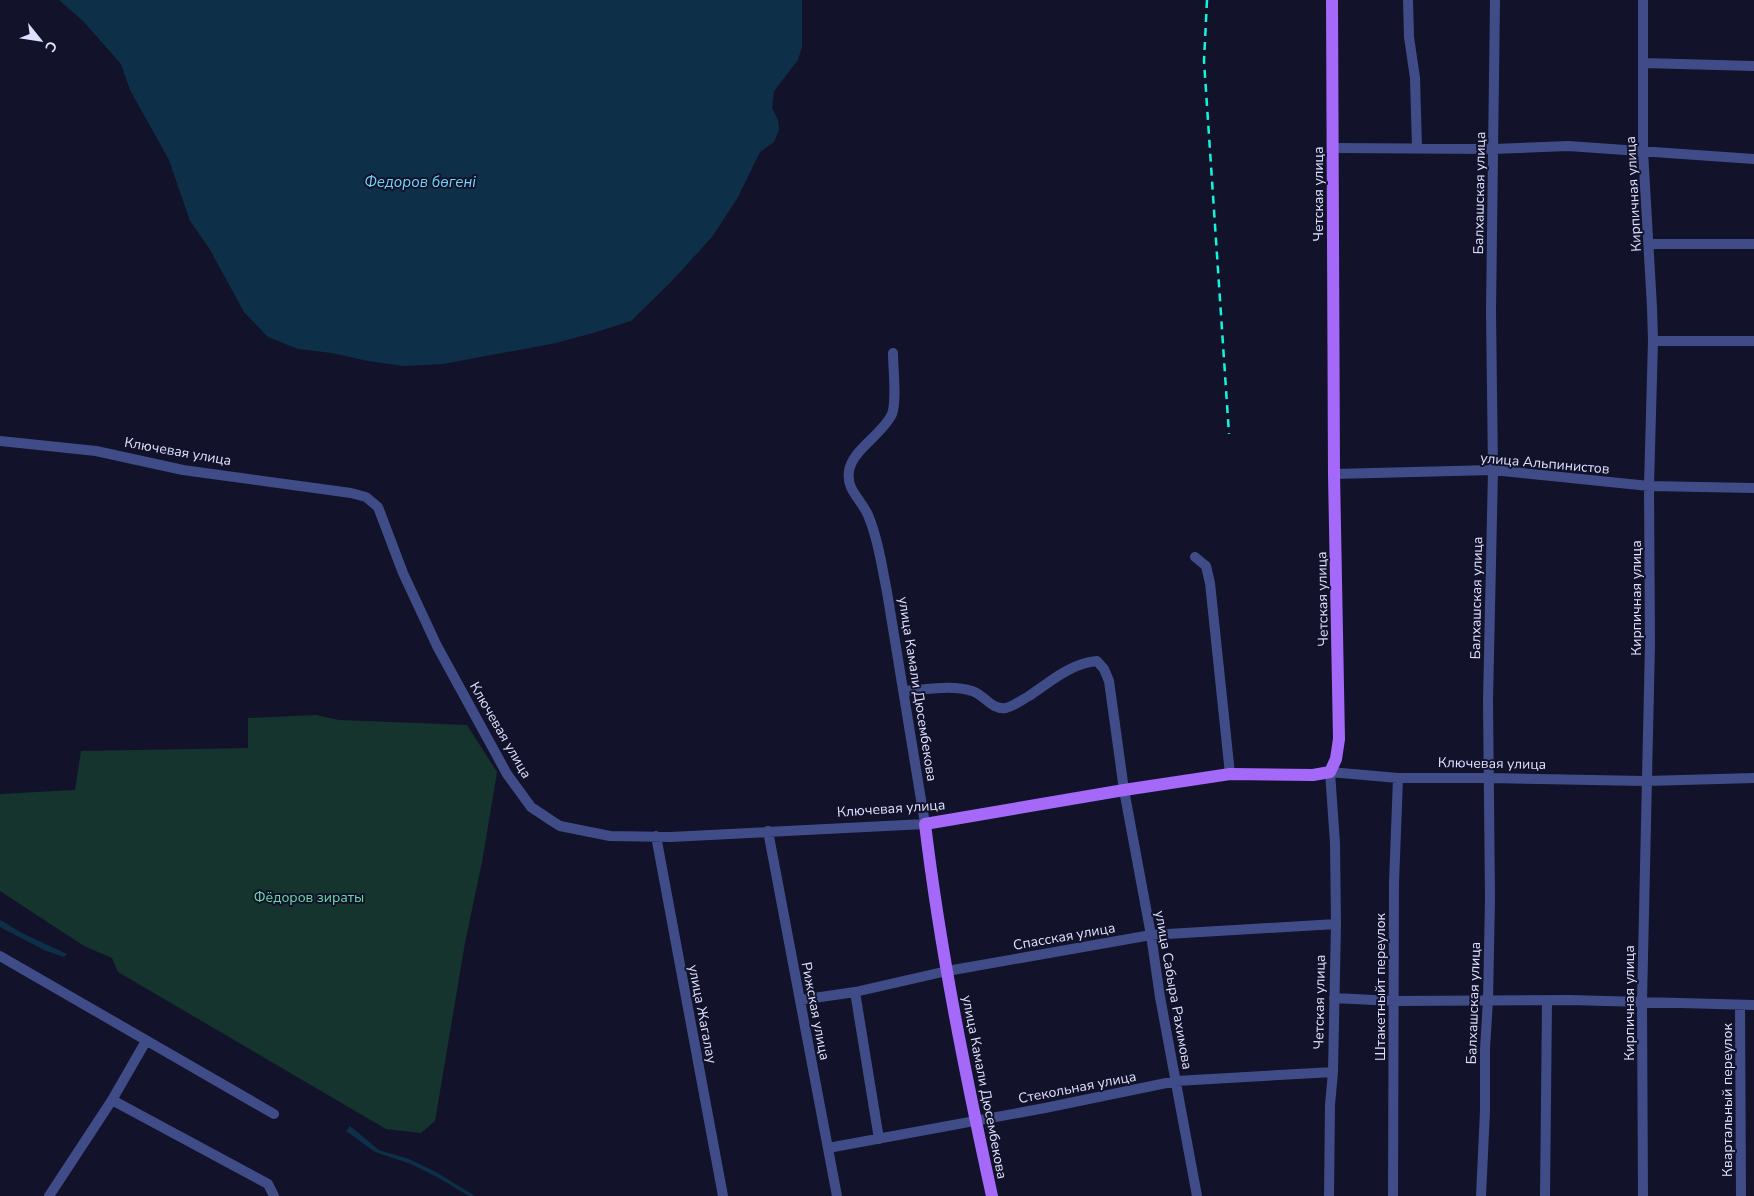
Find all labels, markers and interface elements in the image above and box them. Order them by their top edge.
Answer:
north arrow [15,15,65,65]
text: С [40,37,61,56]
street label: Балхашская улица [1469,132,1490,255]
street label: Кирпичная улица [1621,136,1646,252]
street label: Четская улица [1309,147,1328,241]
water label: Федоров бөгені [364,172,476,192]
street label: Ключевая улица [123,433,233,470]
street label: улица Альпинистов [1480,448,1611,479]
street label: Балхашская улица [1466,537,1487,660]
street label: Кирпичная улица [1627,540,1646,656]
street label: Четская улица [1312,551,1333,647]
street label: улица Камали Дюсембекова [894,595,942,783]
street label: Ключевая улица [465,679,536,782]
street label: Ключевая улица [1438,753,1546,774]
street label: Ключевая улица [836,795,946,822]
park label: Фёдоров зираты [254,888,364,907]
street label: улица Сабыра Рахимова [1150,909,1197,1071]
street label: Штакетныйт переулок [1371,912,1390,1061]
street label: Спасская улица [1011,918,1117,955]
street label: Балхашская улица [1462,941,1485,1065]
street label: Кирпичная улица [1620,945,1639,1061]
street label: Четская улица [1309,954,1330,1050]
street label: Рижская улица [797,960,834,1062]
street label: улица Жагалау [684,963,722,1066]
street label: улица Камали Дюсембекова [957,994,1012,1181]
street label: Квартальный переулок [1718,1022,1737,1177]
street label: Стекольная улица [1016,1067,1138,1108]

